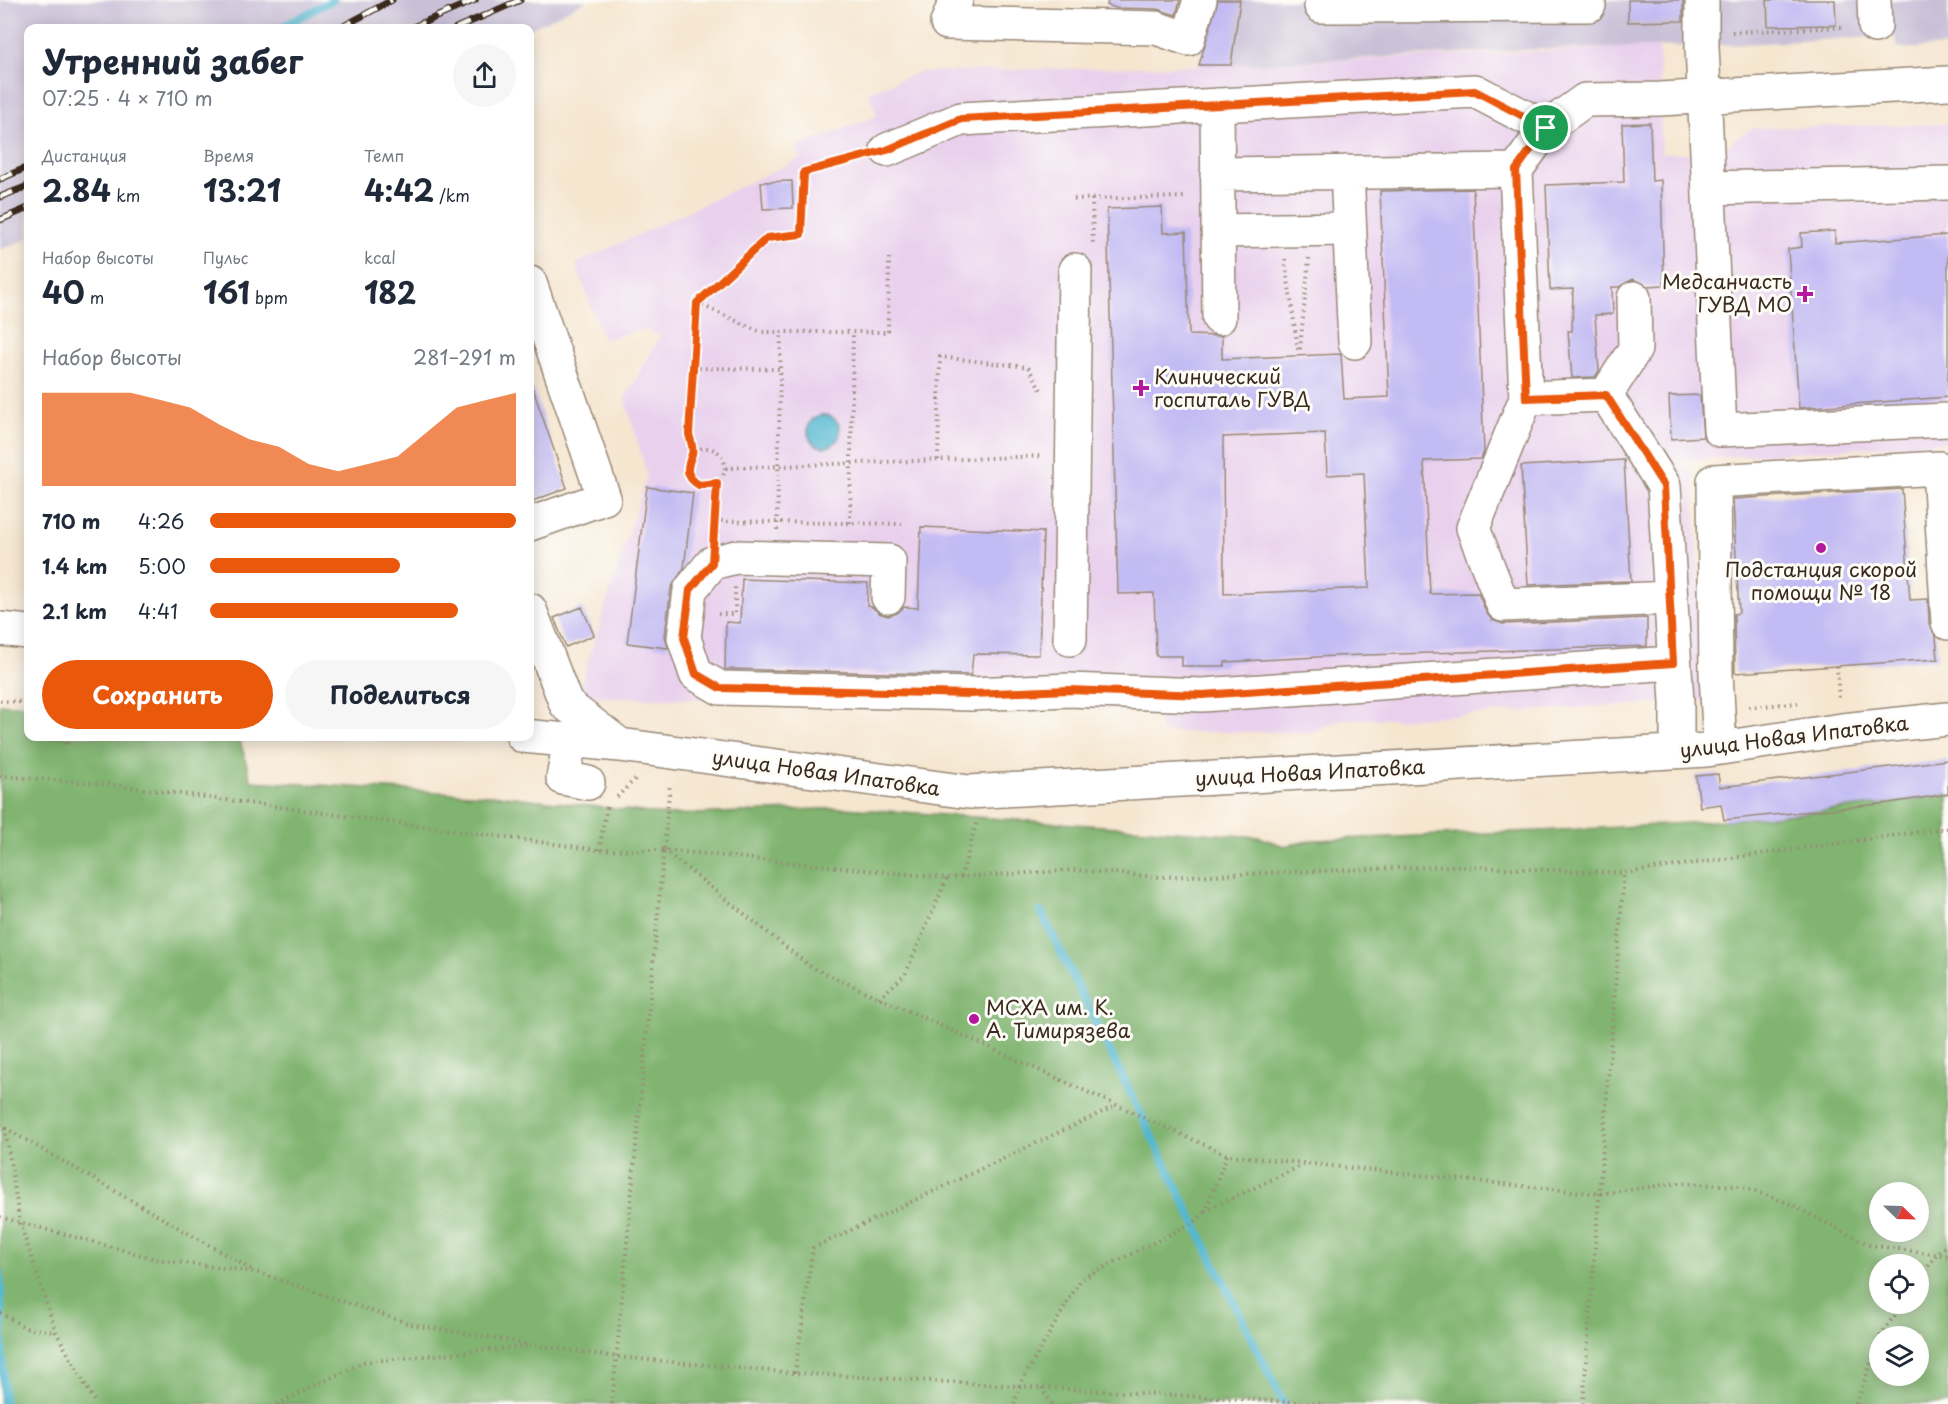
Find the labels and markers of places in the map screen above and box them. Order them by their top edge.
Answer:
pin [1520,102,1571,153]
place label: Медсанчасть ГУВД МО [1662,266,1792,319]
marker: Медсанчасть ГУВД МО [1796,285,1814,303]
place label: Клинический госпиталь ГУВД [1154,361,1311,414]
marker: Клинический госпиталь ГУВД [1132,379,1150,397]
marker: Подстанция скорой помощи № 18 [1814,541,1828,555]
place label: Подстанция скорой помощи № 18 [1725,554,1917,607]
place label: МСХА им. К. А. Тимирязева [986,992,1131,1045]
marker: МСХА им. К. А. Тимирязева [967,1012,981,1026]

